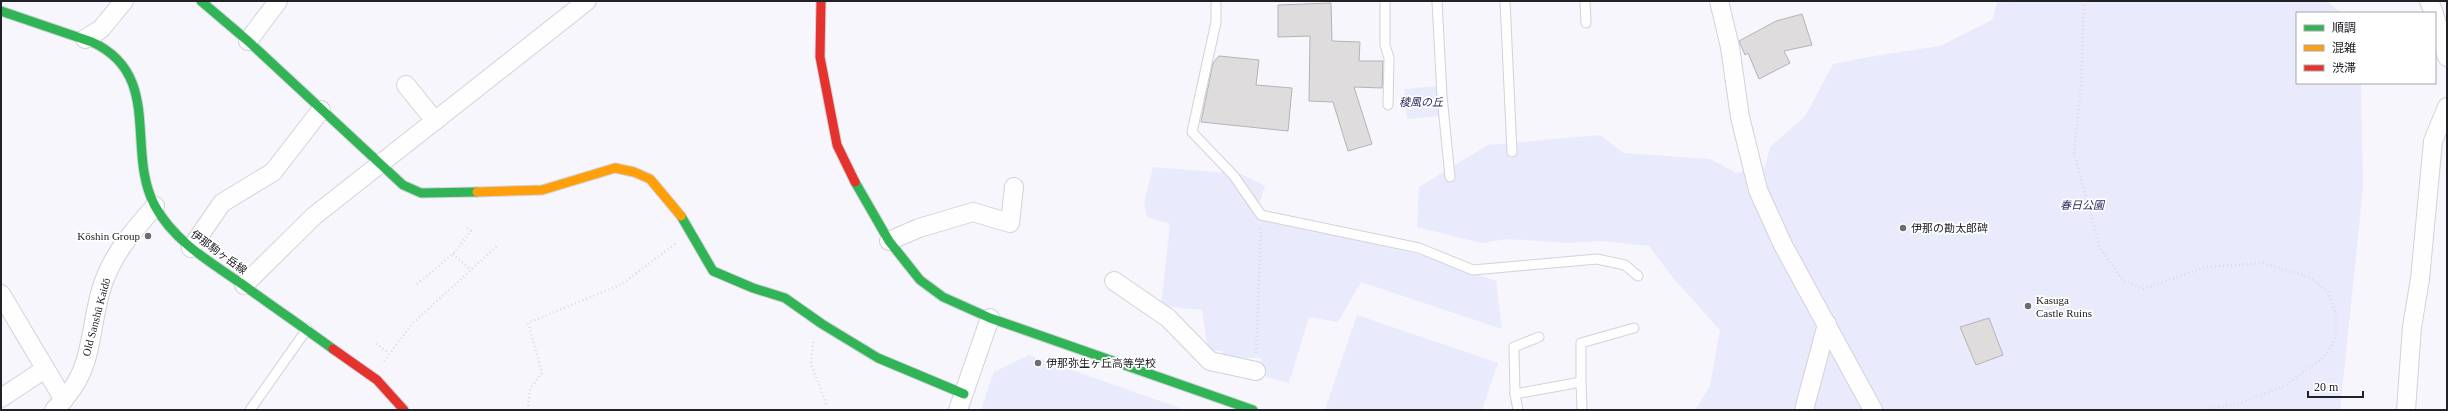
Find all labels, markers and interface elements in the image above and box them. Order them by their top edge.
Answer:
legend [2296,12,2436,84]
text: 順調 [2332,21,2356,35]
text: 混雑 [2332,41,2356,55]
text: 渋滞 [2332,61,2356,75]
park label: 稜風の丘 [1399,96,1444,108]
park label: 春日公園 [2060,199,2106,211]
place label: 伊那の勘太郎碑 [1911,222,1988,234]
marker: 伊那の勘太郎碑 [1898,223,1908,233]
street label: 伊那駒ヶ岳線 [189,228,249,276]
place label: Kōshin Group [77,230,140,242]
marker: Kōshin Group [143,231,153,241]
street label: Old Sanshū Kaidō [80,276,112,358]
place label: Kasuga Castle Ruins [2036,294,2092,319]
marker: Kasuga Castle Ruins [2023,301,2033,311]
place label: 伊那弥生ヶ丘高等学校 [1046,357,1156,369]
marker: 伊那弥生ヶ丘高等学校 [1033,358,1043,368]
scale bar [2308,373,2363,399]
text: 20 m [2314,380,2339,394]

